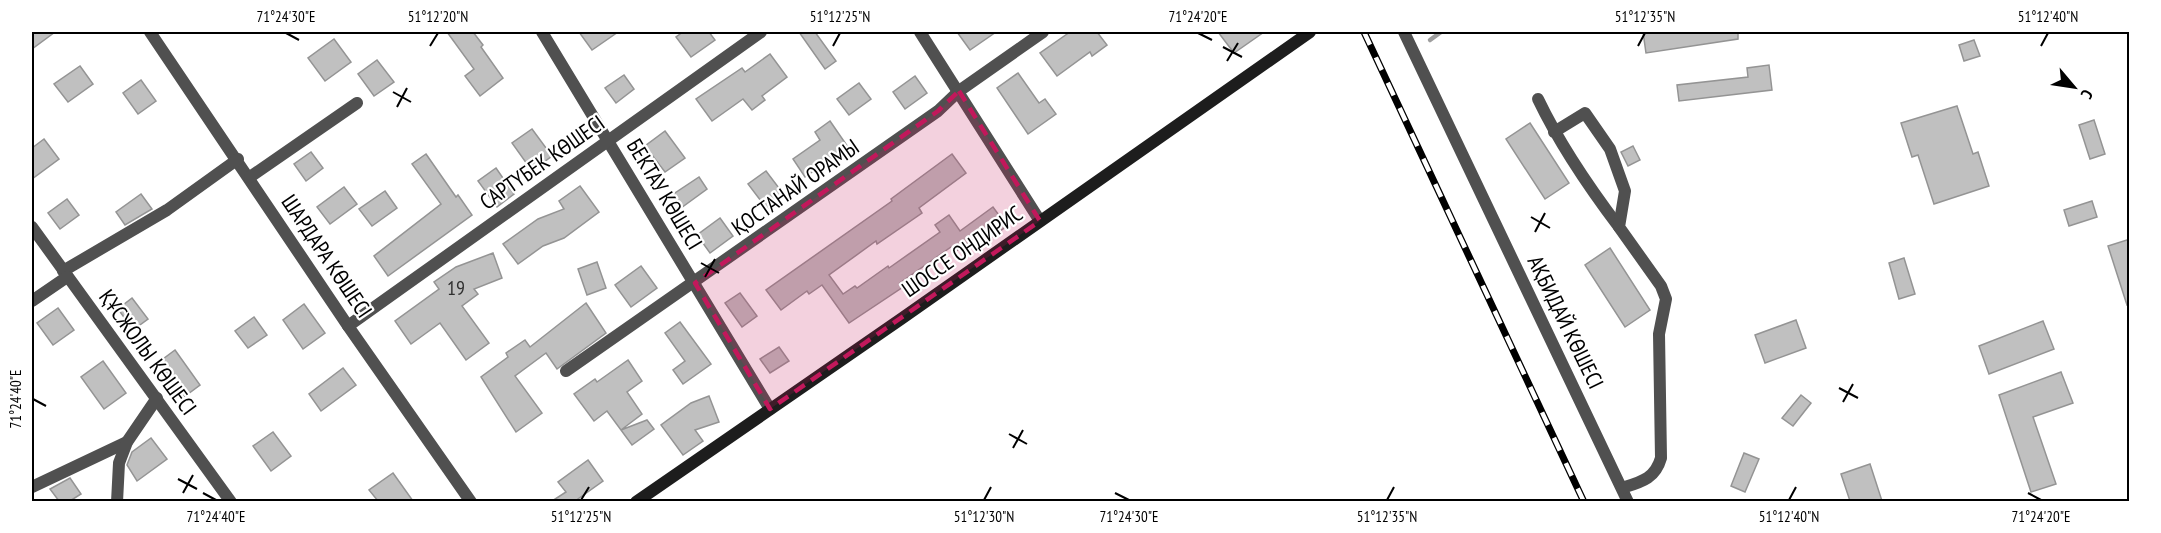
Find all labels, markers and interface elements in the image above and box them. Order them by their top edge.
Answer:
text: 71°24'30"E [256,7,316,26]
text: 51°12'20"N [408,7,468,26]
text: 51°12'25"N [810,7,870,26]
text: 71°24'20"E [1168,7,1228,26]
text: 51°12'35"N [1615,7,1675,26]
text: 51°12'40"N [2018,7,2078,26]
north arrow [2044,57,2104,117]
text: С [2076,86,2098,103]
street label: САРТҮБЕК КӨШЕСІ [474,109,610,215]
street label: БЕКТАУ КӨШЕСІ [621,133,709,255]
street label: ҚОСТАНАЙ ОРАМЫ [726,133,864,241]
street label: ШАРДАРА КӨШЕСІ [276,189,378,323]
street label: ШОССЕ ОНДИРИС [896,199,1028,303]
street label: АҚБИДАЙ КӨШЕСІ [1522,251,1610,393]
house number: 19 [447,275,465,301]
street label: ҚҰСЖОЛЫ КӨШЕСІ [93,284,203,420]
text: 71°24'40"E [6,369,25,429]
text: 71°24'40"E [186,507,246,526]
text: 51°12'25"N [551,507,611,526]
text: 51°12'30"N [954,507,1014,526]
text: 71°24'30"E [1099,507,1159,526]
text: 51°12'35"N [1357,507,1417,526]
text: 51°12'40"N [1759,507,1819,526]
text: 71°24'20"E [2011,507,2071,526]

